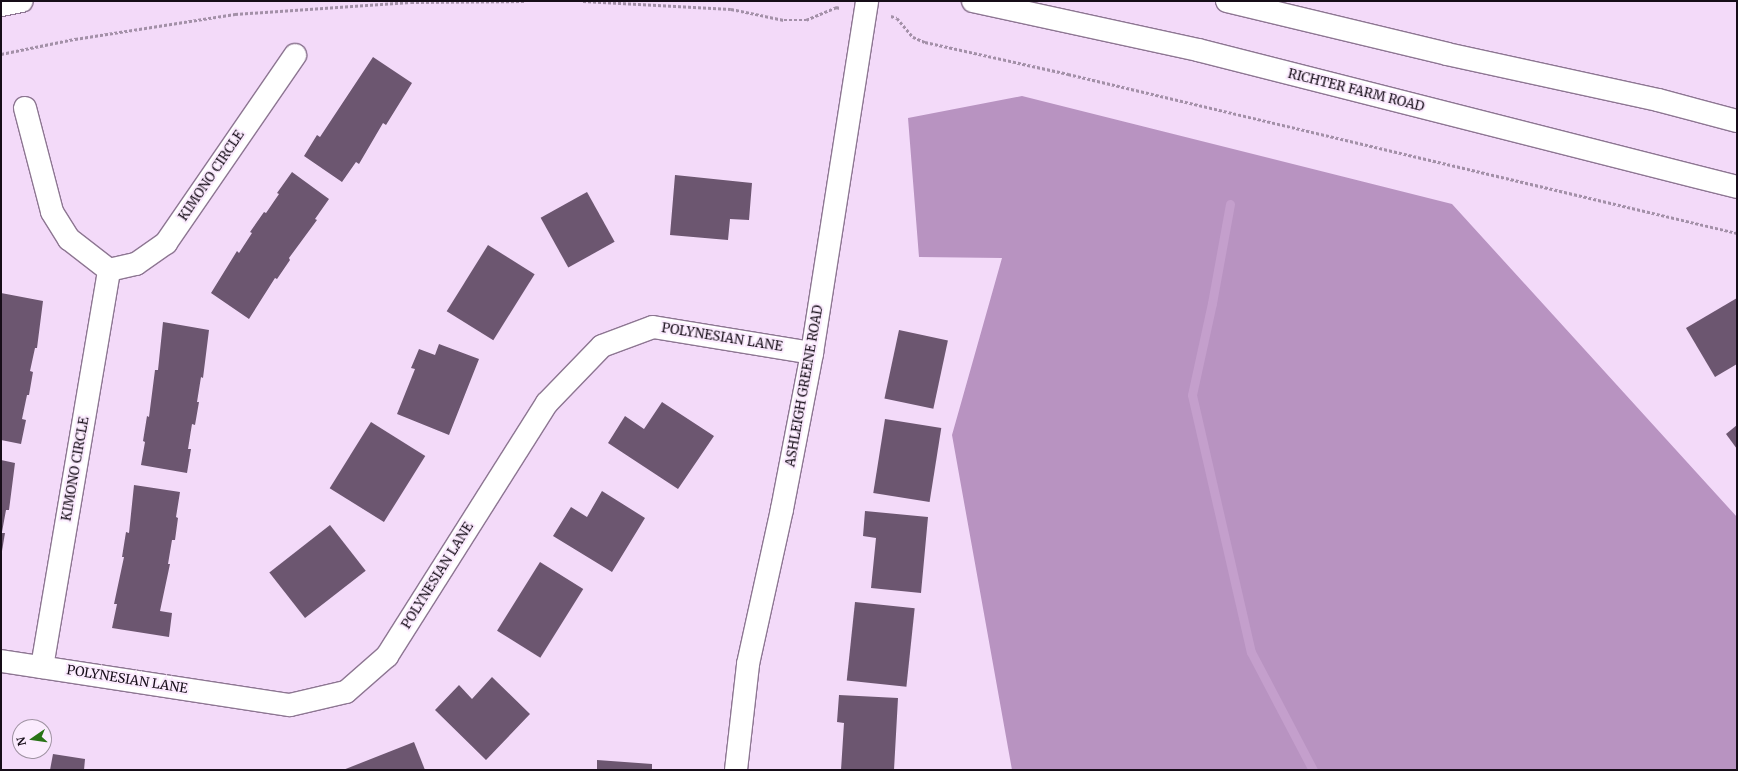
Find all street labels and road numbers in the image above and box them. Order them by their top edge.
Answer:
street label: RICHTER FARM ROAD [1286,66,1426,116]
street label: KIMONO CIRCLE [176,128,248,224]
street label: ASHLEIGH GREENE ROAD [783,304,827,468]
street label: POLYNESIAN LANE [660,321,784,355]
street label: KIMONO CIRCLE [59,416,93,522]
street label: POLYNESIAN LANE [399,520,477,632]
street label: POLYNESIAN LANE [65,663,189,697]

